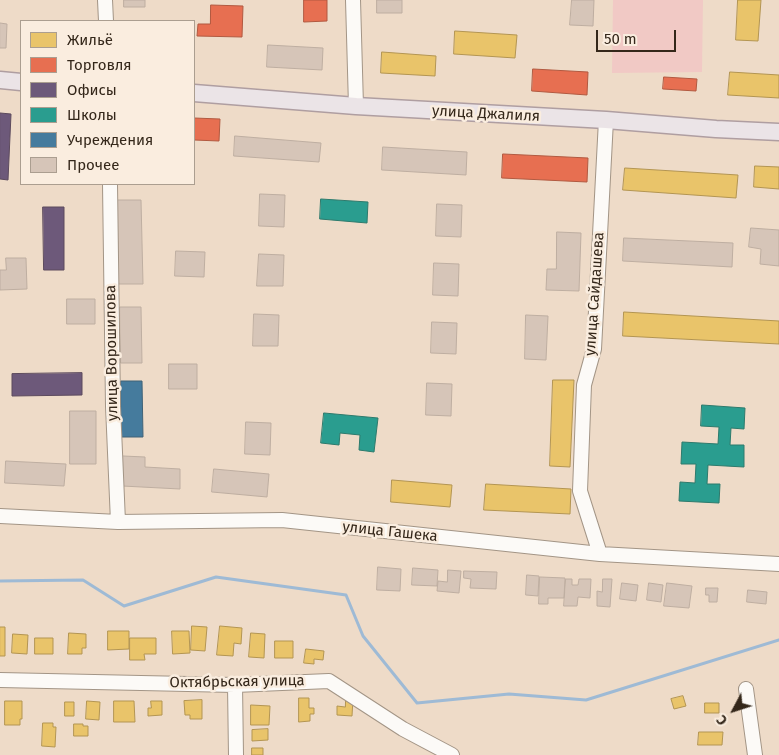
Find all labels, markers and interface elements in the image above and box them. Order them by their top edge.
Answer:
legend [20,20,195,185]
scale bar [599,20,679,52]
text: 50 m [604,30,637,48]
text: Жильё [67,31,113,49]
text: Торговля [67,56,132,74]
text: Офисы [67,81,117,99]
street label: улица Джалиля [432,102,540,126]
text: Школы [67,106,117,124]
text: Учреждения [67,131,153,149]
text: Прочее [67,156,119,174]
street label: улица Сайдашева [582,231,608,357]
street label: улица Ворошилова [102,285,122,421]
street label: улица Гашека [341,518,439,546]
street label: Октябрьская улица [169,672,305,692]
north arrow [709,685,759,735]
text: С [713,711,731,729]

